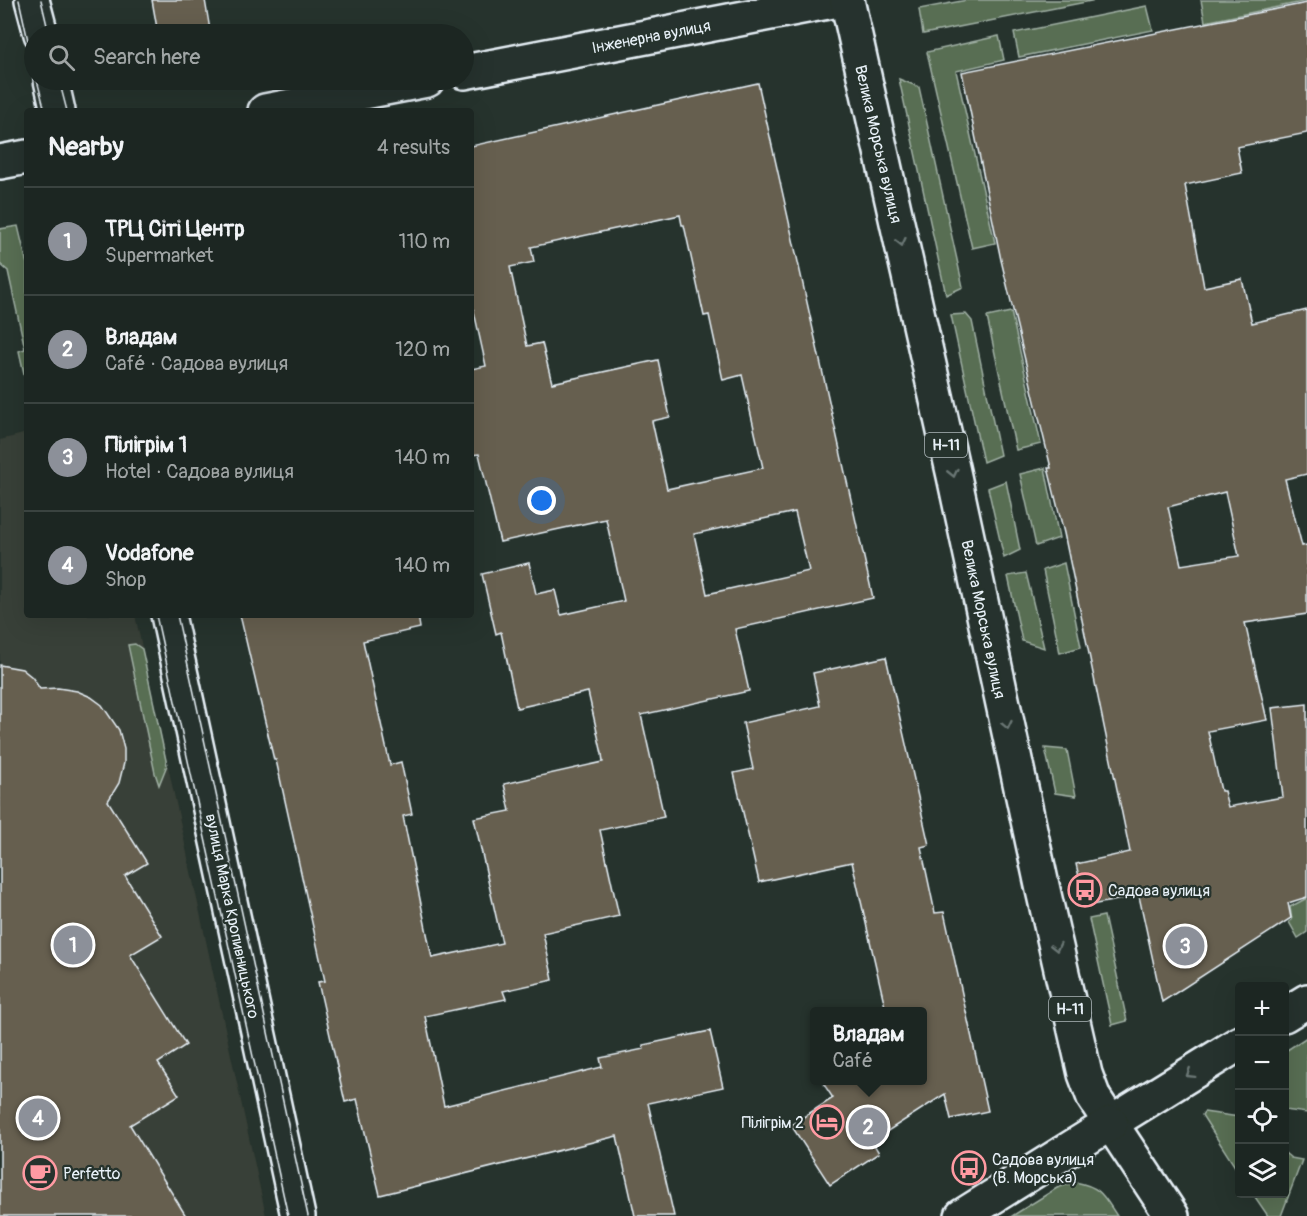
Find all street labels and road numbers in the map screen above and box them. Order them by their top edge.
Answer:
street label: Інженерна вулиця [590,16,712,58]
street label: Велика Морська вулиця [850,63,906,225]
road number: Н-11 [925,433,967,457]
street label: Велика Морська вулиця [956,538,1010,700]
street label: вулиця Марка Кропивницького [201,812,264,1021]
road number: Н-11 [1049,997,1091,1021]

